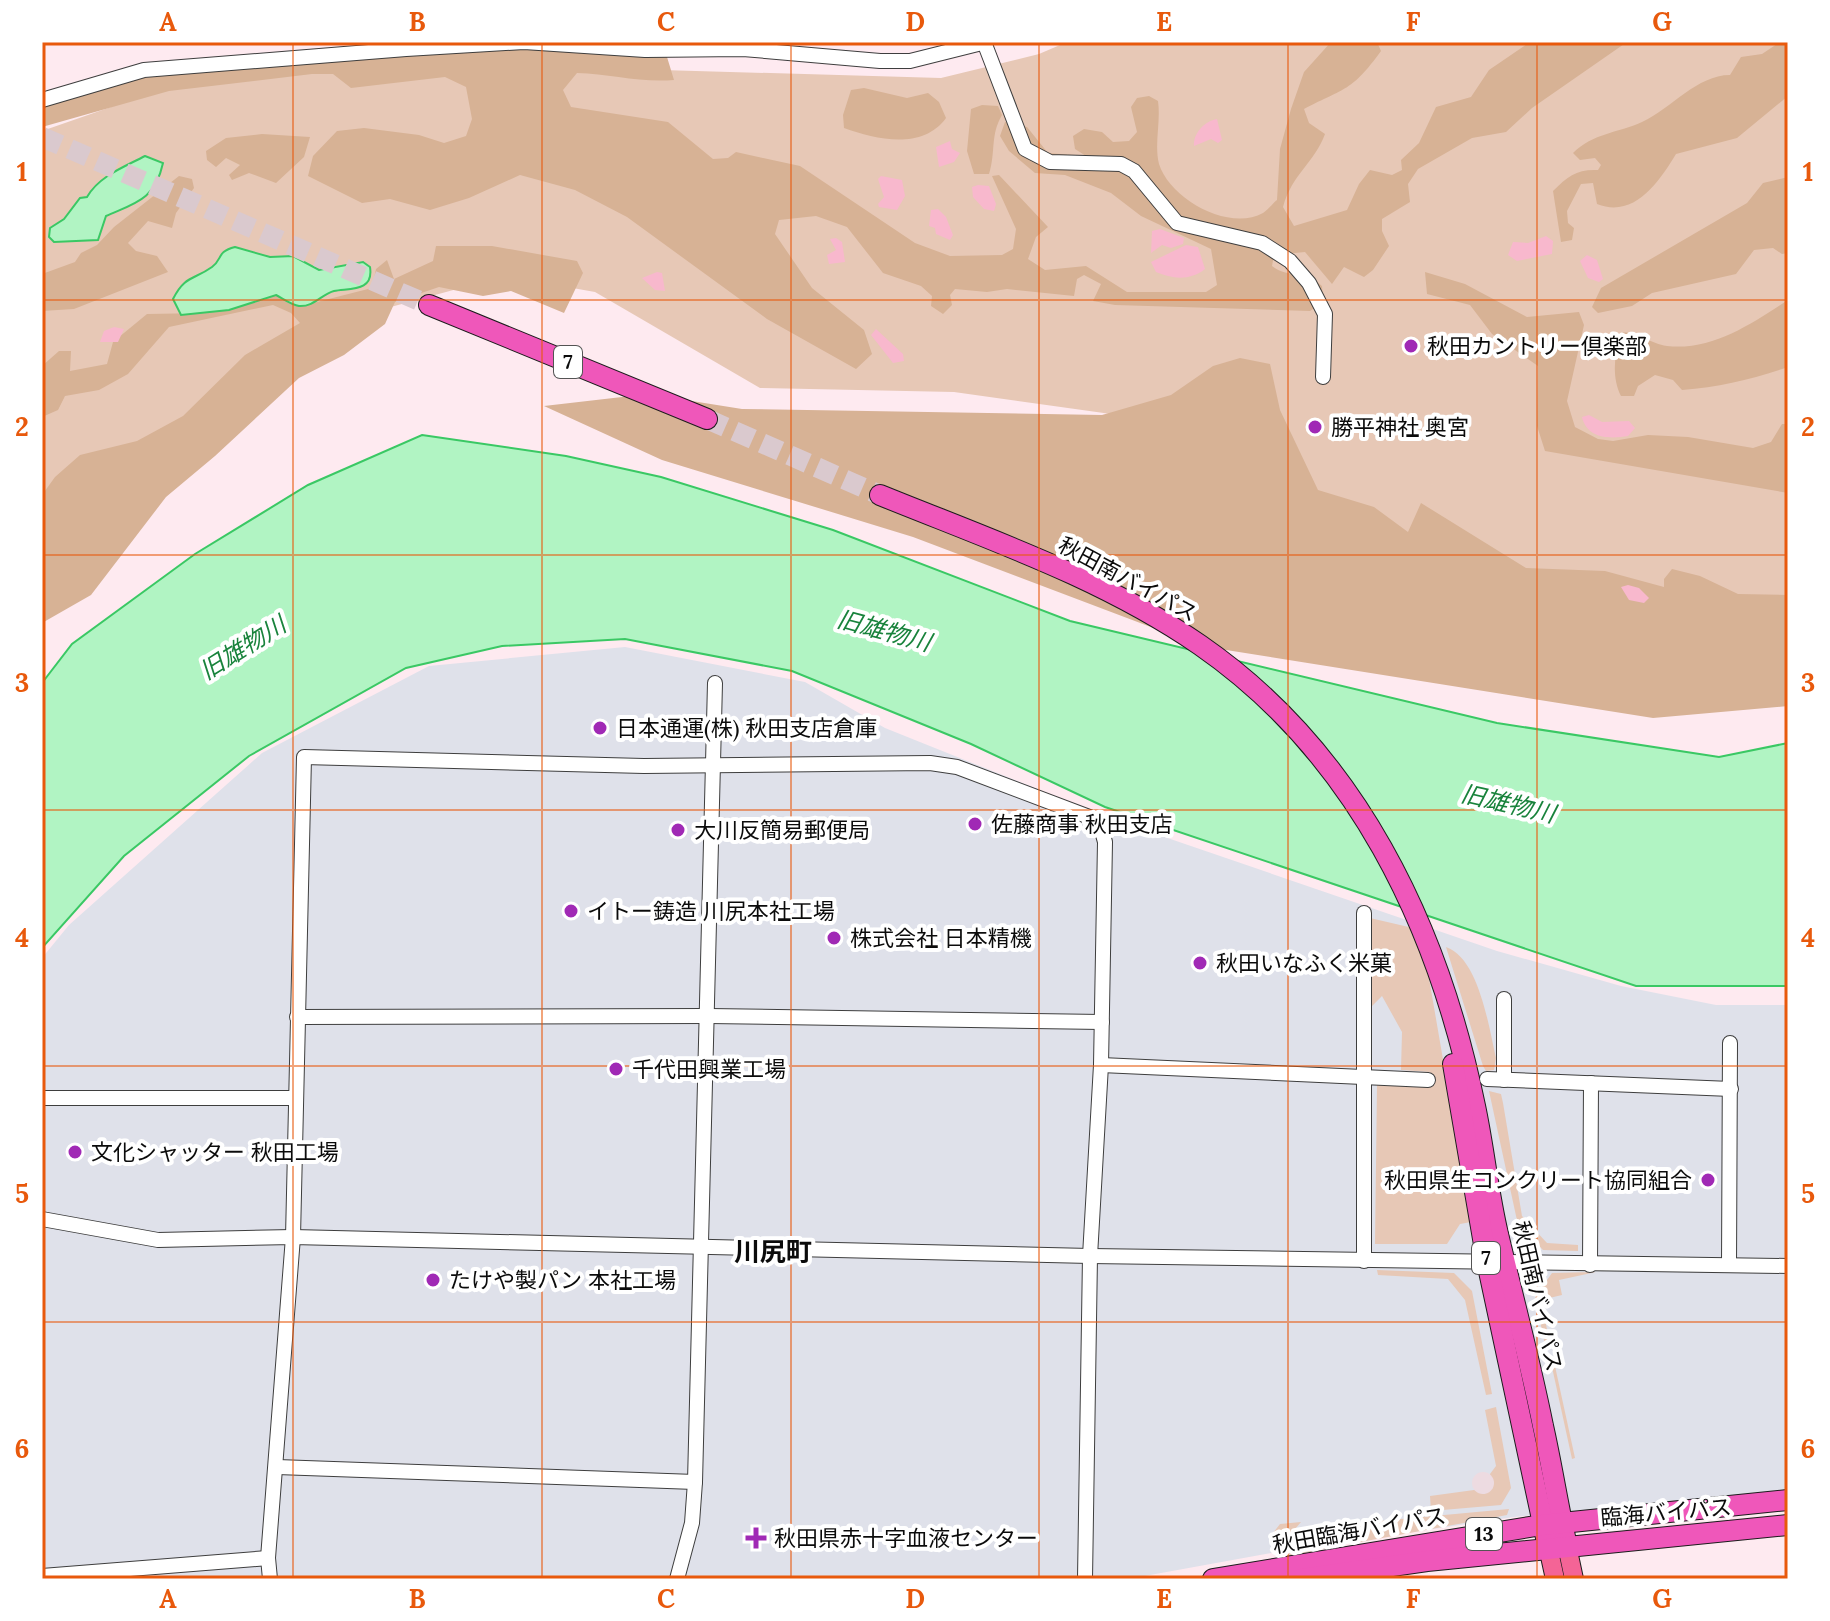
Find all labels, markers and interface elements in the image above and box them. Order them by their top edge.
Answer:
text: A [159,5,177,38]
text: B [408,5,426,38]
text: C [657,5,675,38]
text: D [905,5,925,38]
text: E [1156,5,1172,38]
text: F [1406,5,1421,38]
text: G [1652,5,1672,38]
text: 1 [17,155,27,188]
text: 1 [1803,155,1813,188]
place label: 秋田カントリー倶楽部 [1427,332,1647,360]
marker: 秋田カントリー倶楽部 [1402,337,1420,355]
road number: 7 [554,346,582,378]
text: 2 [15,410,29,443]
text: 2 [1801,410,1815,443]
place label: 勝平神社 奥宮 [1331,413,1469,441]
marker: 勝平神社 奥宮 [1306,418,1324,436]
street label: 秋田南バイパス [1054,531,1202,627]
water label: 旧雄物川 [834,603,937,659]
water label: 旧雄物川 [194,607,294,686]
text: 3 [15,666,29,699]
text: 3 [1801,666,1815,699]
place label: 日本通運(株) 秋田支店倉庫 [616,714,877,742]
marker: 日本通運(株) 秋田支店倉庫 [591,719,609,737]
water label: 旧雄物川 [1458,778,1561,830]
place label: 佐藤商事 秋田支店 [991,810,1173,838]
marker: 佐藤商事 秋田支店 [966,815,984,833]
place label: 大川反簡易郵便局 [694,816,870,844]
marker: 大川反簡易郵便局 [669,821,687,839]
place label: イトー鋳造 川尻本社工場 [587,897,835,925]
marker: イトー鋳造 川尻本社工場 [562,902,580,920]
text: 4 [15,921,29,954]
text: 4 [1801,921,1815,954]
place label: 株式会社 日本精機 [850,924,1032,952]
marker: 株式会社 日本精機 [825,929,843,947]
place label: 秋田いなふく米菓 [1216,949,1392,977]
marker: 秋田いなふく米菓 [1191,954,1209,972]
place label: 千代田興業工場 [632,1055,786,1083]
marker: 千代田興業工場 [607,1060,625,1078]
place label: 文化シャッター 秋田工場 [91,1138,339,1166]
marker: 文化シャッター 秋田工場 [66,1143,84,1161]
place label: 秋田県生コンクリート協同組合 [1384,1166,1692,1194]
marker: 秋田県生コンクリート協同組合 [1699,1171,1717,1189]
text: 5 [15,1177,29,1210]
text: 5 [1801,1177,1815,1210]
street label: 秋田南バイパス [1507,1218,1569,1374]
district label: 川尻町 [734,1235,812,1268]
road number: 7 [1472,1242,1500,1274]
place label: たけや製パン 本社工場 [449,1266,676,1294]
marker: たけや製パン 本社工場 [424,1271,442,1289]
text: 6 [15,1432,29,1465]
text: 6 [1801,1432,1815,1465]
street label: 臨海バイパス [1599,1492,1733,1532]
street label: 秋田臨海バイパス [1270,1501,1448,1559]
road number: 13 [1466,1518,1502,1550]
place label: 秋田県赤十字血液センター [774,1524,1038,1552]
marker: 秋田県赤十字血液センター [745,1527,767,1549]
text: A [159,1582,177,1615]
text: B [408,1582,426,1615]
text: C [657,1582,675,1615]
text: D [905,1582,925,1615]
text: E [1156,1582,1172,1615]
text: F [1406,1582,1421,1615]
text: G [1652,1582,1672,1615]

